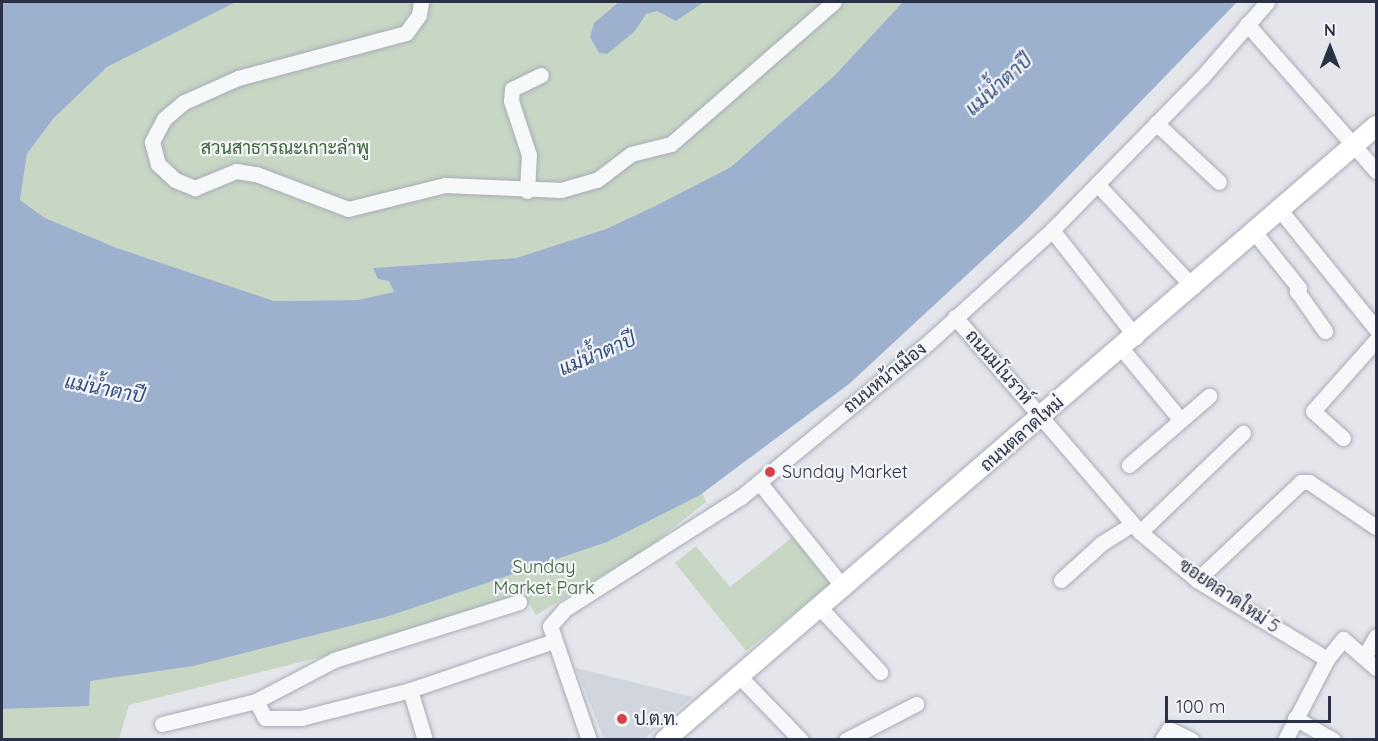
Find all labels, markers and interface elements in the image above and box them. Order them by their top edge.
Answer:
north arrow [1300,18,1360,78]
text: N [1324,20,1336,40]
water label: แม่น้ำตาปี [960,48,1036,120]
park label: สวนสาธารณะเกาะลำพู [201,137,369,159]
street label: ถนนมโนราห์ [961,325,1037,409]
water label: แม่น้ำตาปี [555,326,639,380]
street label: ถนนหน้าเมือง [839,338,931,418]
water label: แม่น้ำตาปี [63,368,147,408]
street label: ถนนตลาดใหม่ [976,392,1068,476]
place label: Sunday Market [782,461,908,483]
marker: Sunday Market [763,465,777,479]
street label: ซอยตลาดใหม่ 5 [1175,554,1283,638]
park label: Sunday Market Park [493,557,595,600]
scale bar [1168,684,1334,722]
text: 100 m [1176,695,1225,718]
place label: ป.ต.ท. [634,708,678,730]
marker: ป.ต.ท. [615,712,629,726]

